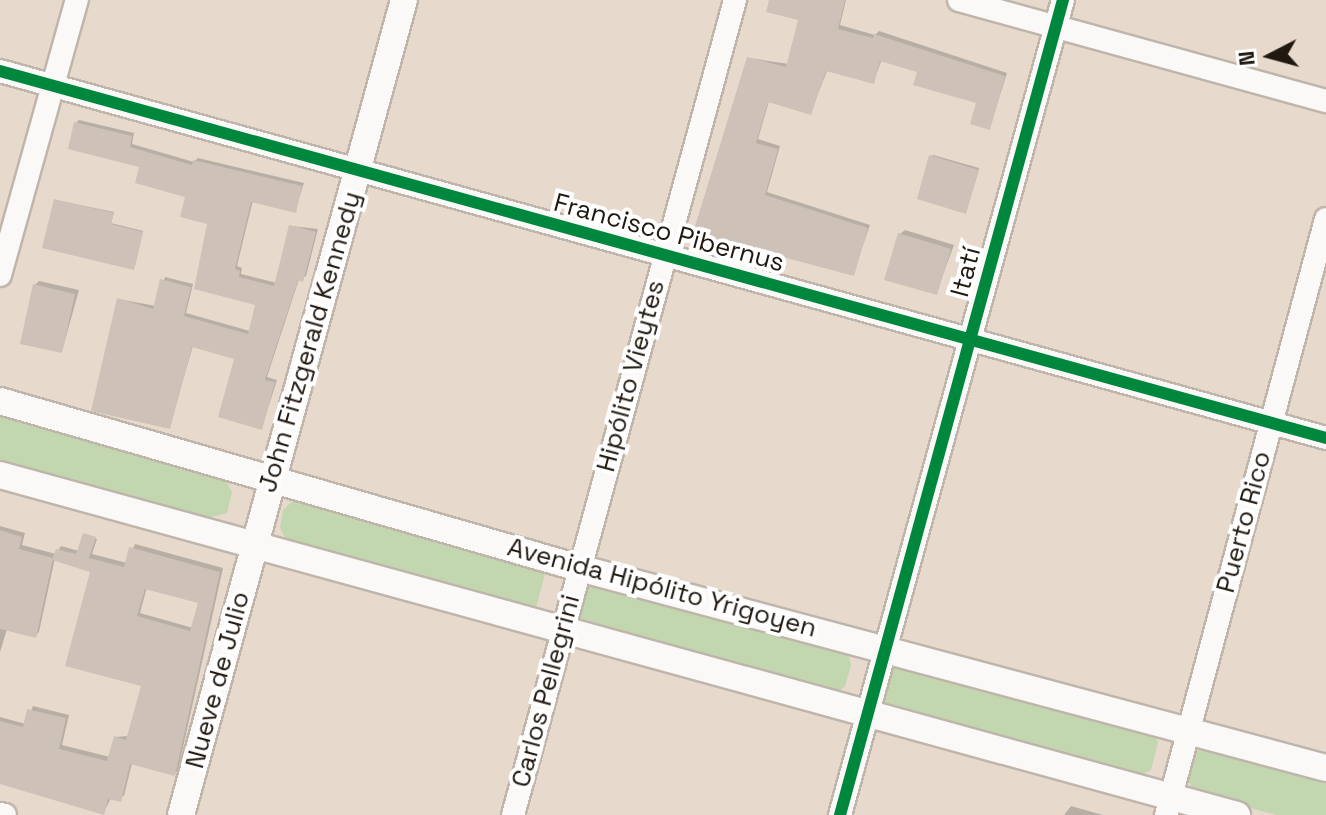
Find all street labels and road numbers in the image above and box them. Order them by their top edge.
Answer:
street label: Francisco Pibernus [550,187,788,279]
street label: John Fitzgerald Kennedy [252,188,368,496]
street label: Itatí [944,243,988,301]
street label: Hipólito Vieytes [590,277,672,475]
street label: Puerto Rico [1210,448,1278,596]
street label: Avenida Hipólito Yrigoyen [504,532,820,644]
street label: Nueve de Julio [179,588,257,772]
street label: Carlos Pellegrini [505,591,587,791]

